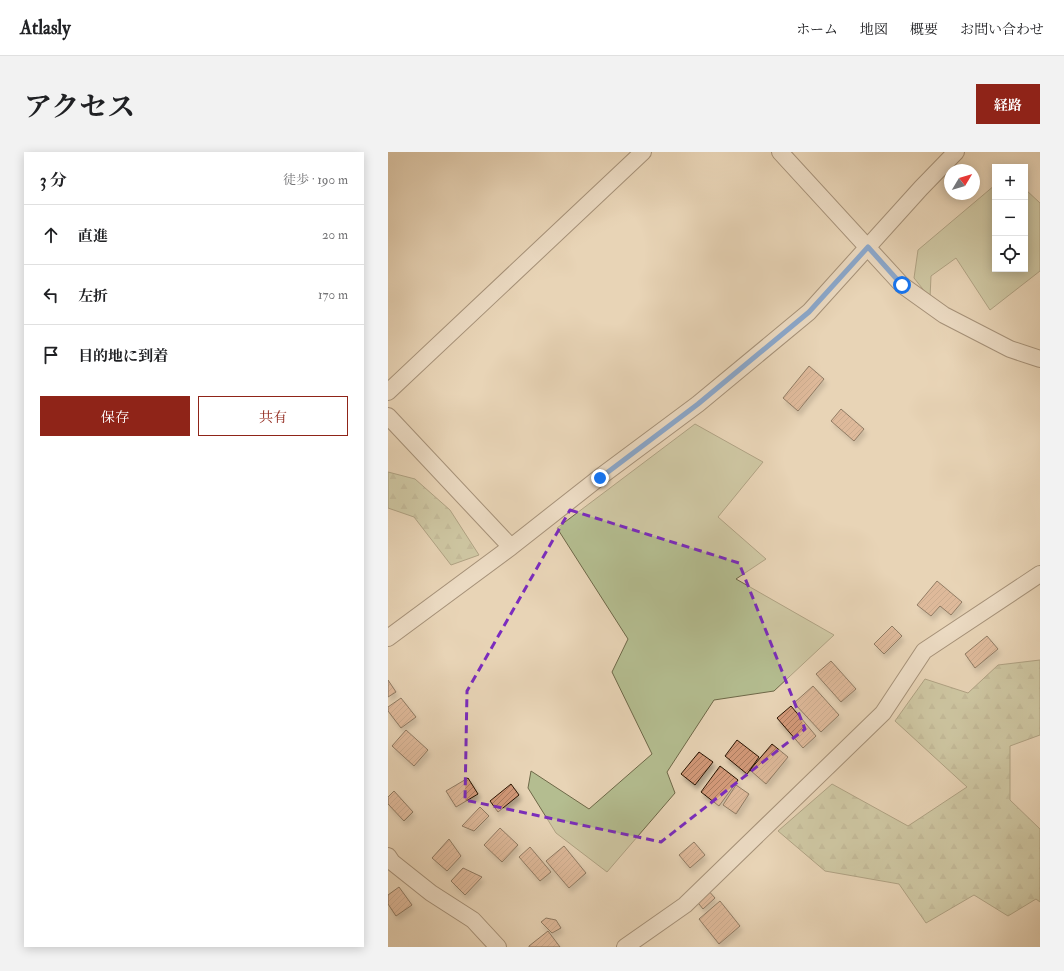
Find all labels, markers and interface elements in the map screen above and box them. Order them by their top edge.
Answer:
text: Atlasly [20,16,71,40]
text: ホーム [796,21,838,38]
text: 地図 [860,21,888,38]
text: 概要 [910,21,938,38]
text: お問い合わせ [960,21,1044,38]
button: 経路 [976,84,1040,124]
text: アクセス [24,90,135,125]
north arrow [944,164,980,200]
map controls [992,164,1028,272]
button: + [992,164,1028,200]
text: 3 分 [40,170,67,191]
text: 徒歩 · 190 m [283,172,348,188]
button: − [992,200,1028,236]
icon: ahead [40,224,62,246]
text: 直進 [78,227,108,246]
text: 20 m [322,227,348,243]
button: locate [992,236,1028,272]
route start [893,276,911,294]
icon: left [40,284,62,306]
text: 左折 [78,287,108,306]
text: 170 m [318,287,348,303]
icon: arrive [40,344,62,366]
text: 目的地に到着 [78,347,168,366]
button: 保存 [40,396,190,436]
button: 共有 [198,396,348,436]
route end [591,469,609,487]

